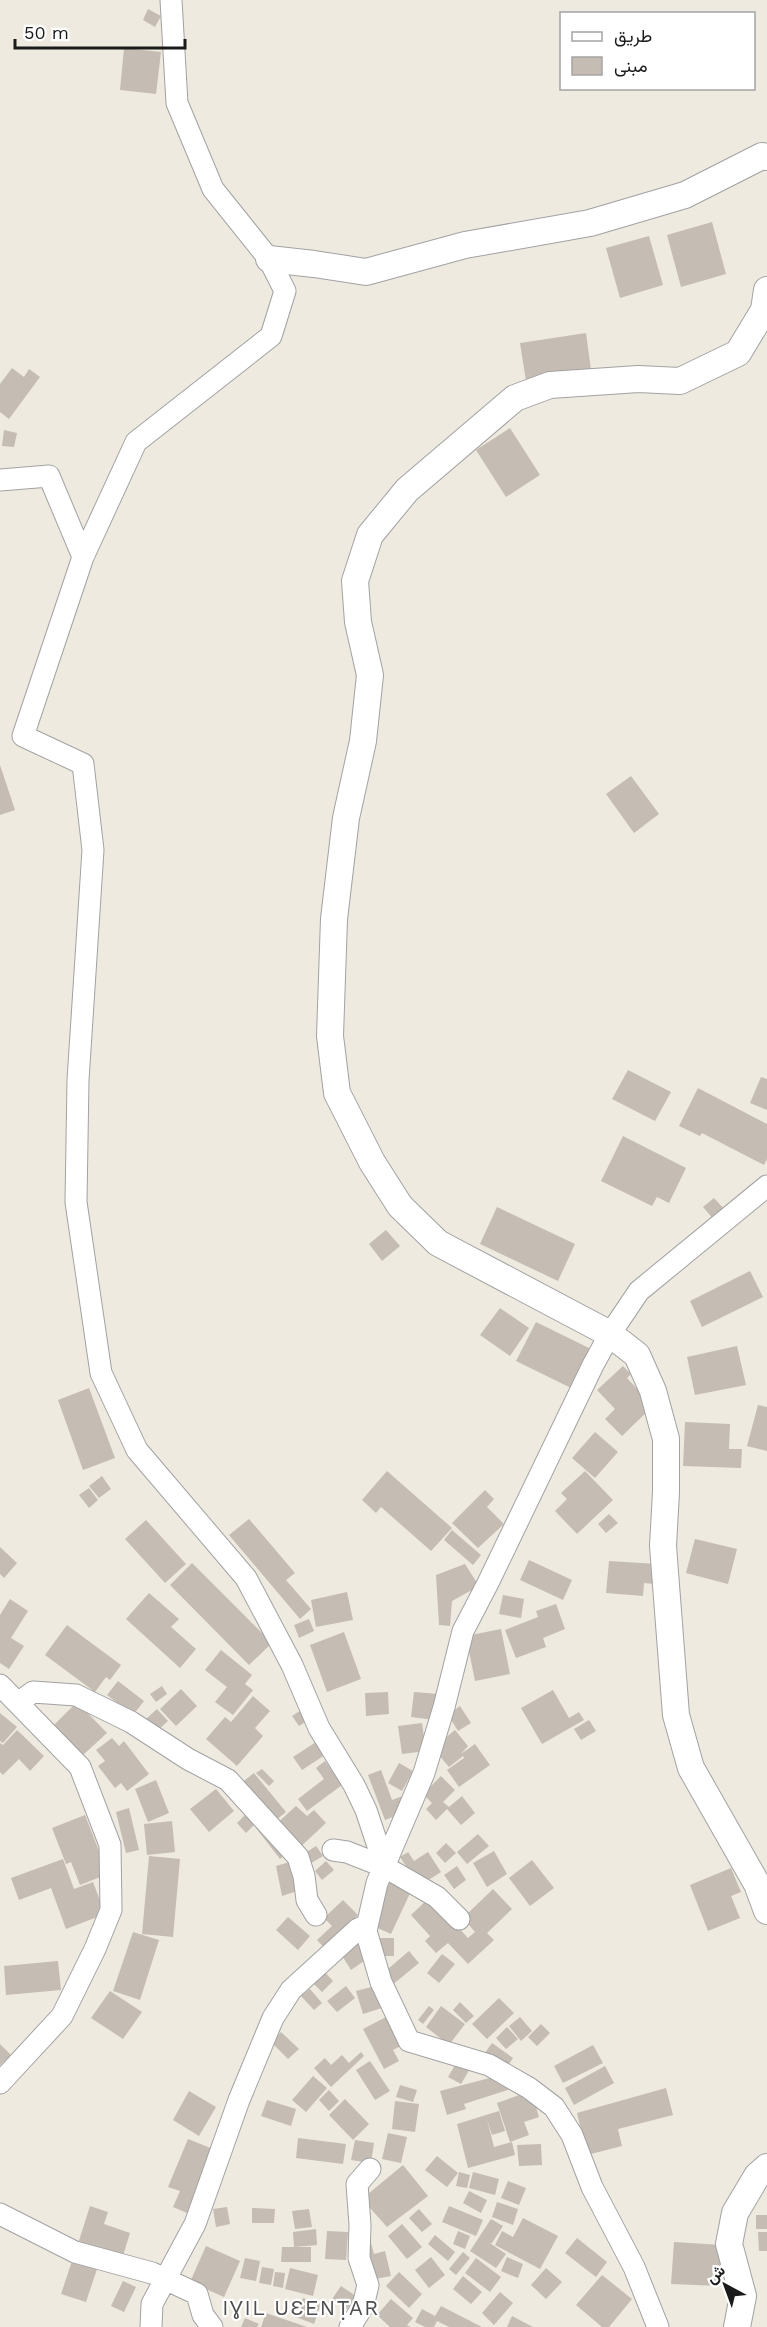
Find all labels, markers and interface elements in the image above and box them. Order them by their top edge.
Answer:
scale bar [15,12,184,50]
legend [560,12,755,90]
text: 50 m [24,22,69,43]
text: طريق [614,25,652,47]
text: مبنى [614,55,648,77]
north arrow [695,2255,755,2315]
text: ش [702,2261,729,2288]
district label: IƔIL UƐENṬAR [222,2295,380,2320]

